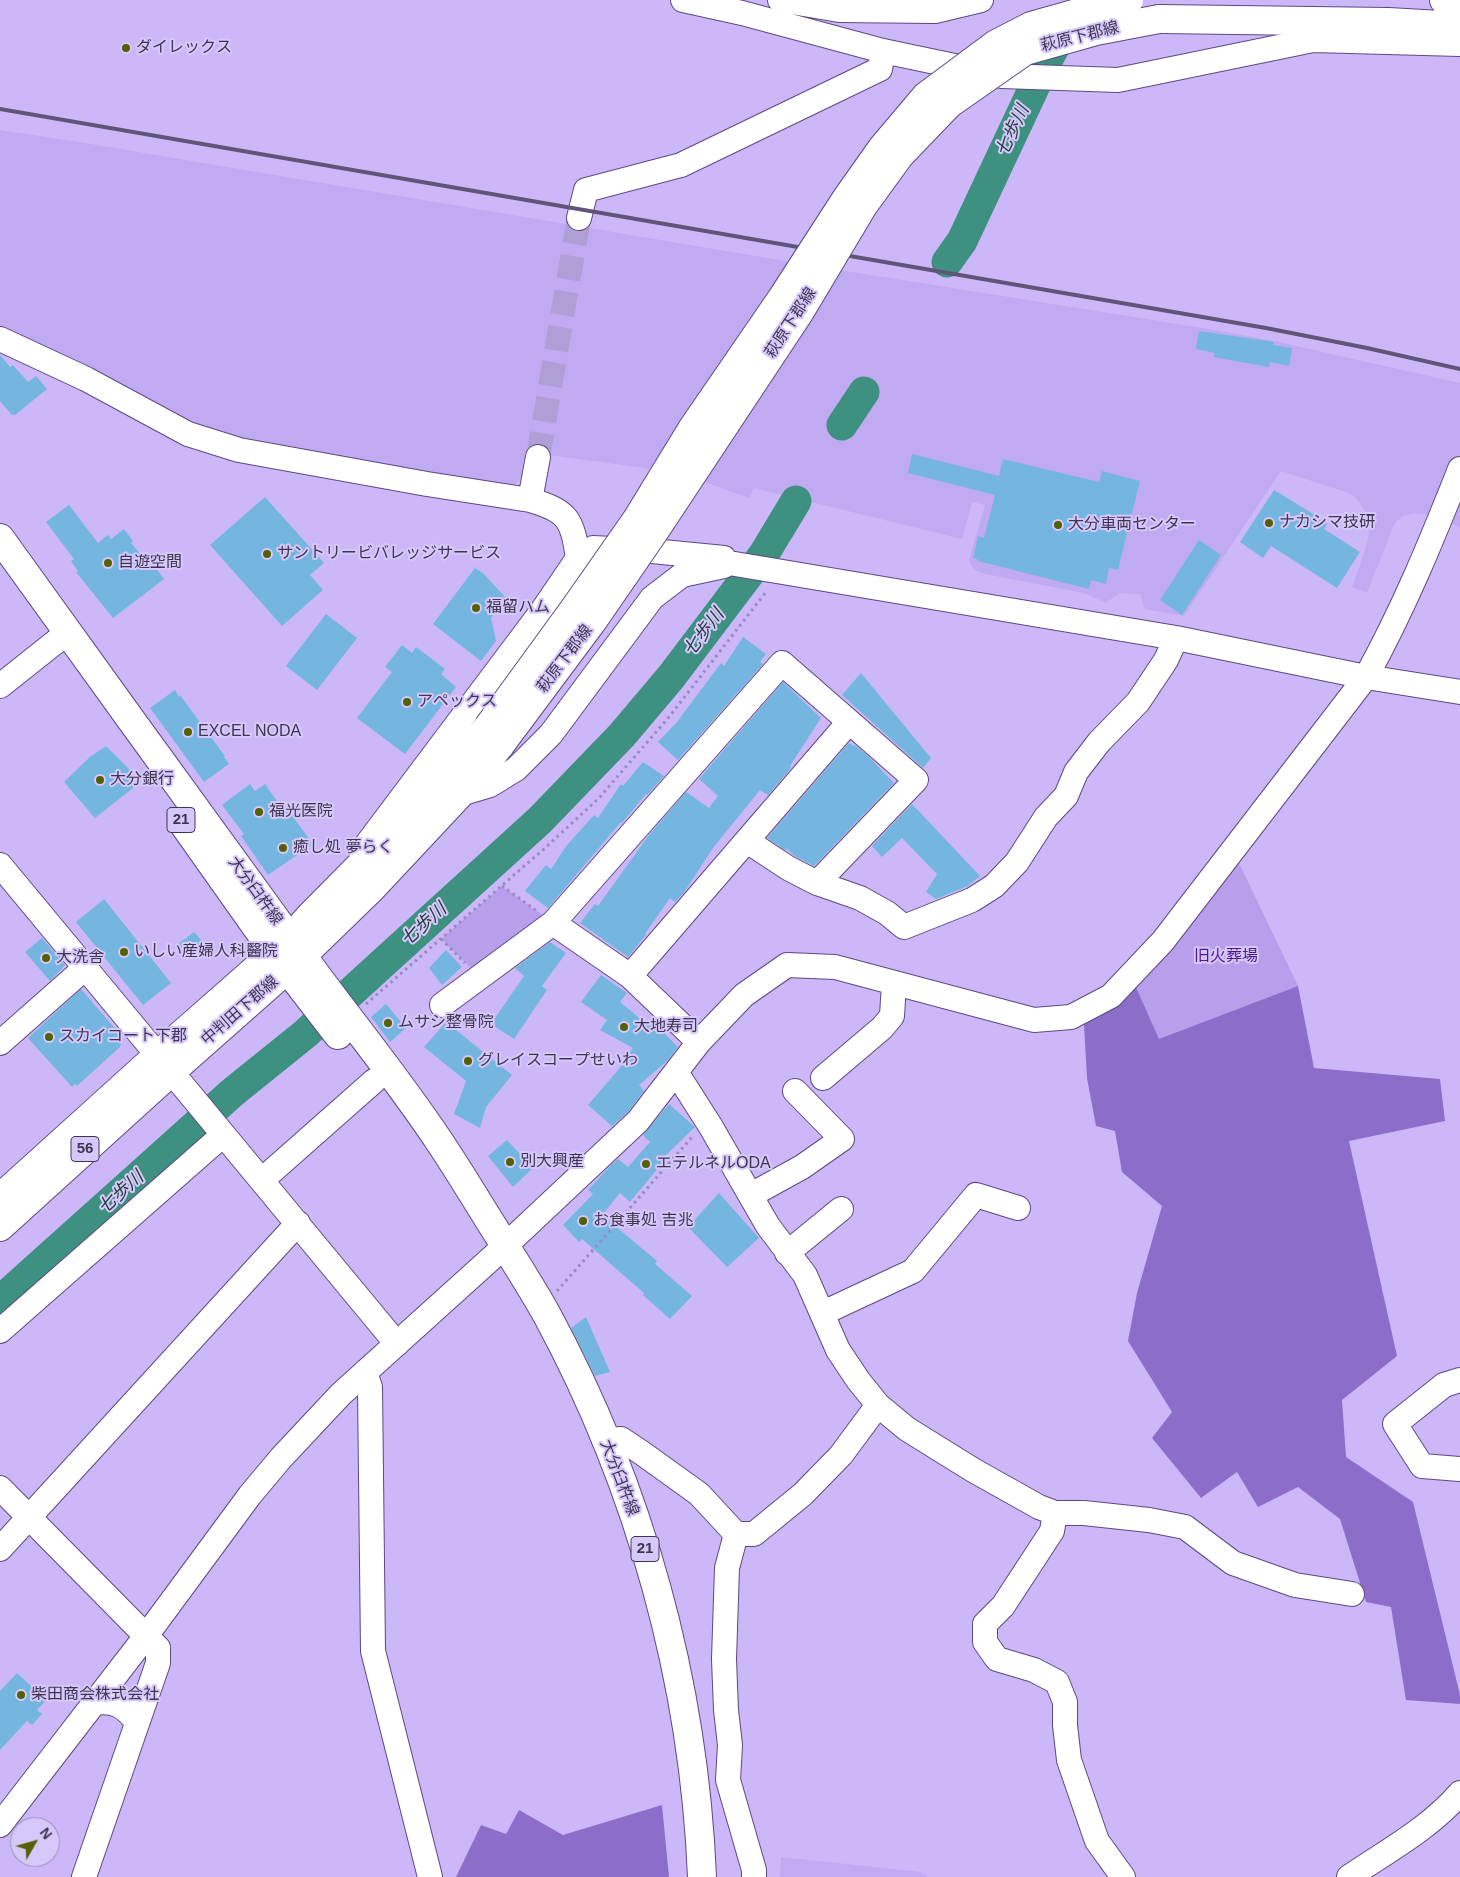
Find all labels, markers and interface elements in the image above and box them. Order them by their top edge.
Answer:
street label: 萩原下郡線 [1039,18,1121,56]
place label: ダイレックス [136,38,232,58]
marker: ダイレックス [120,42,132,54]
water label: 七歩川 [992,102,1034,160]
street label: 萩原下郡線 [761,284,821,362]
place label: ナカシマ技研 [1279,513,1375,533]
place label: 大分車両センター [1068,515,1196,535]
marker: ナカシマ技研 [1263,517,1275,529]
marker: 大分車両センター [1052,519,1064,531]
place label: サントリービバレッジサービス [277,544,501,564]
marker: サントリービバレッジサービス [261,548,273,560]
place label: 自遊空間 [118,553,182,573]
marker: 自遊空間 [102,557,114,569]
place label: 福留ハム [486,598,550,618]
marker: 福留ハム [470,602,482,614]
water label: 七歩川 [679,605,729,661]
street label: 萩原下郡線 [533,621,597,697]
place label: アペックス [417,692,497,712]
marker: アペックス [401,696,413,708]
place label: EXCEL NODA [198,722,301,742]
marker: EXCEL NODA [182,726,194,738]
place label: 大分銀行 [110,770,174,790]
marker: 大分銀行 [94,774,106,786]
place label: 福光医院 [269,802,333,822]
marker: 福光医院 [253,806,265,818]
road number: 21 [167,808,195,832]
place label: 癒し処 夢らく [293,838,393,858]
marker: 癒し処 夢らく [277,842,289,854]
street label: 大分臼杵線 [224,853,286,929]
water label: 七歩川 [397,899,451,951]
place label: いしい産婦人科醫院 [134,942,278,962]
marker: いしい産婦人科醫院 [118,946,130,958]
park label: 旧火葬場 [1194,947,1258,967]
place label: 大洗舎 [56,948,104,968]
marker: 大洗舎 [40,952,52,964]
street label: 中判田下郡線 [197,972,283,1050]
place label: ムサシ整骨院 [398,1013,494,1033]
marker: ムサシ整骨院 [382,1017,394,1029]
place label: 大地寿司 [634,1017,698,1037]
marker: 大地寿司 [618,1021,630,1033]
place label: スカイコート下郡 [59,1027,187,1047]
marker: スカイコート下郡 [43,1031,55,1043]
place label: グレイスコープせいわ [478,1051,638,1071]
marker: グレイスコープせいわ [462,1055,474,1067]
road number: 56 [71,1136,99,1162]
place label: 別大興産 [520,1152,584,1172]
place label: エテルネルODA [656,1154,771,1174]
marker: 別大興産 [504,1156,516,1168]
marker: エテルネルODA [640,1158,652,1170]
water label: 七歩川 [94,1167,148,1219]
place label: お食事処 吉兆 [593,1211,693,1231]
marker: お食事処 吉兆 [577,1215,589,1227]
street label: 大分臼杵線 [596,1437,642,1519]
road number: 21 [631,1536,659,1562]
place label: 柴田商会株式会社 [31,1685,159,1705]
marker: 柴田商会株式会社 [15,1689,27,1701]
north arrow [10,1817,60,1867]
text: N [37,1824,55,1842]

